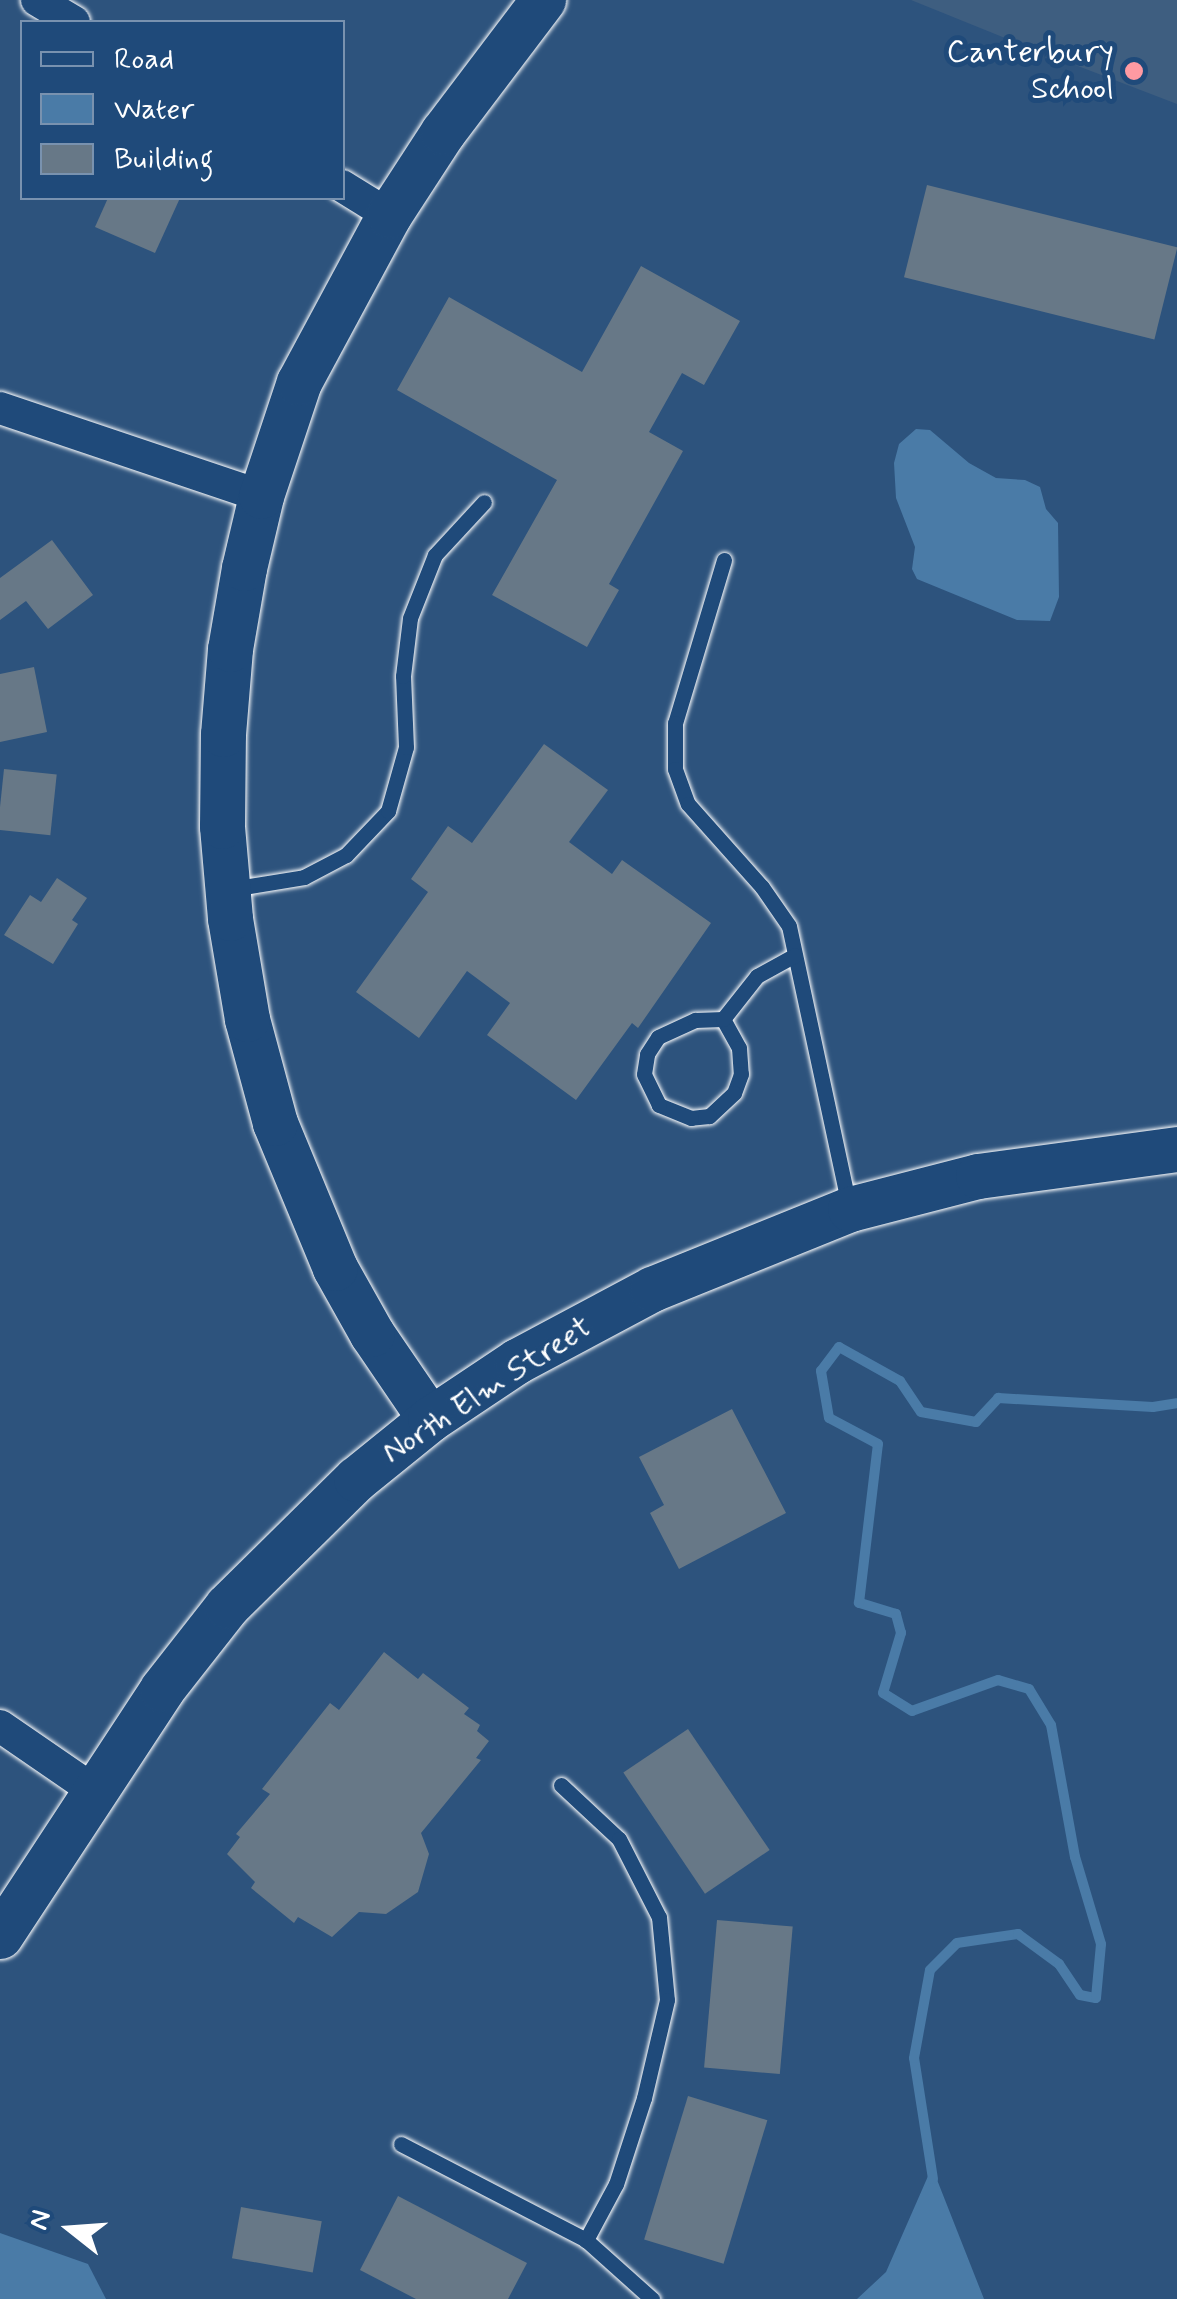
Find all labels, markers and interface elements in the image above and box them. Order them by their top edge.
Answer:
legend [20,20,345,200]
place label: Canterbury School [947,34,1114,109]
text: Road [114,40,174,79]
marker: Canterbury School [1123,60,1145,82]
text: Water [114,90,194,129]
text: Building [114,140,213,179]
street label: North Elm Street [376,1308,598,1472]
north arrow [20,2179,120,2279]
text: N [20,2206,61,2234]

